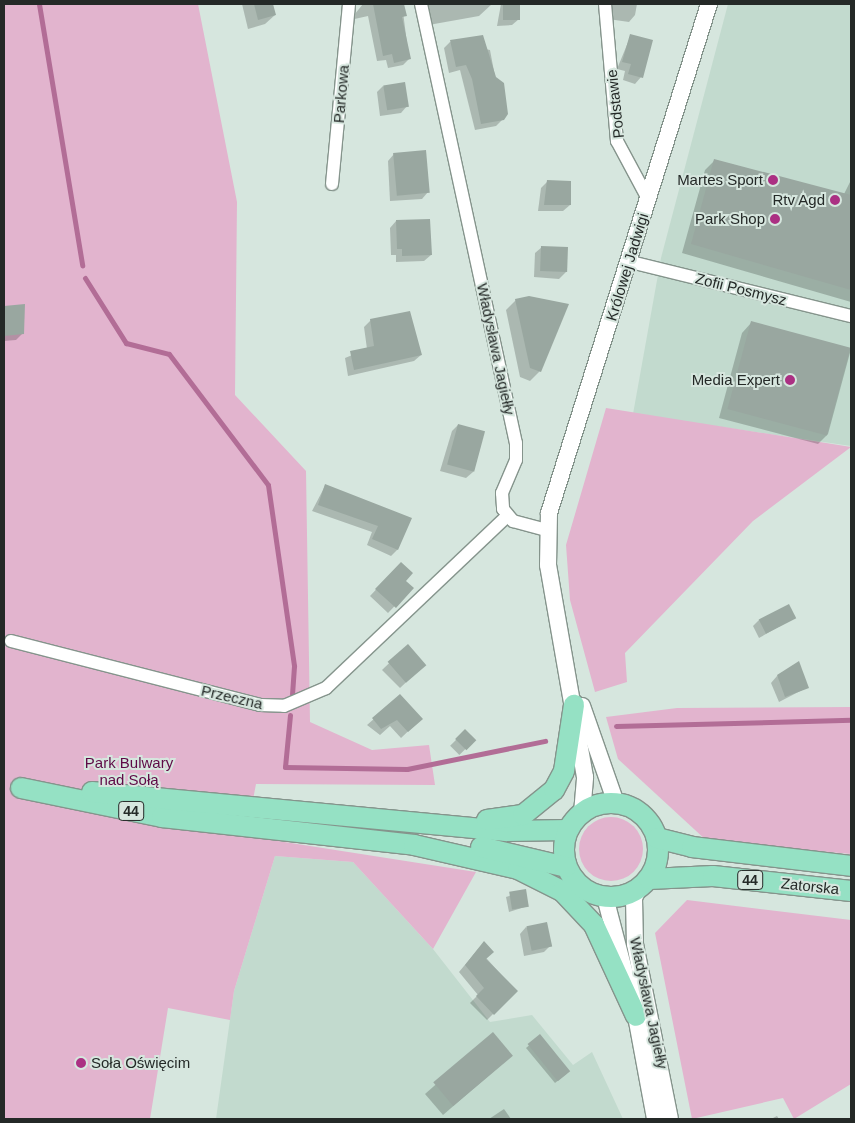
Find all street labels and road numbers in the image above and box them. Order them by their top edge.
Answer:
street label: Parkowa [329,64,353,124]
street label: Podstawie [602,69,628,139]
street label: Królowej Jadwigi [602,211,652,323]
street label: Zofii Posmysz [694,269,788,309]
street label: Władysława Jagiełły [473,281,519,417]
street label: Przeczna [200,681,264,713]
road number: 44 [117,799,145,822]
road number: 44 [736,868,764,892]
street label: Zatorska [780,874,840,898]
street label: Władysława Jagiełły [626,935,672,1071]

